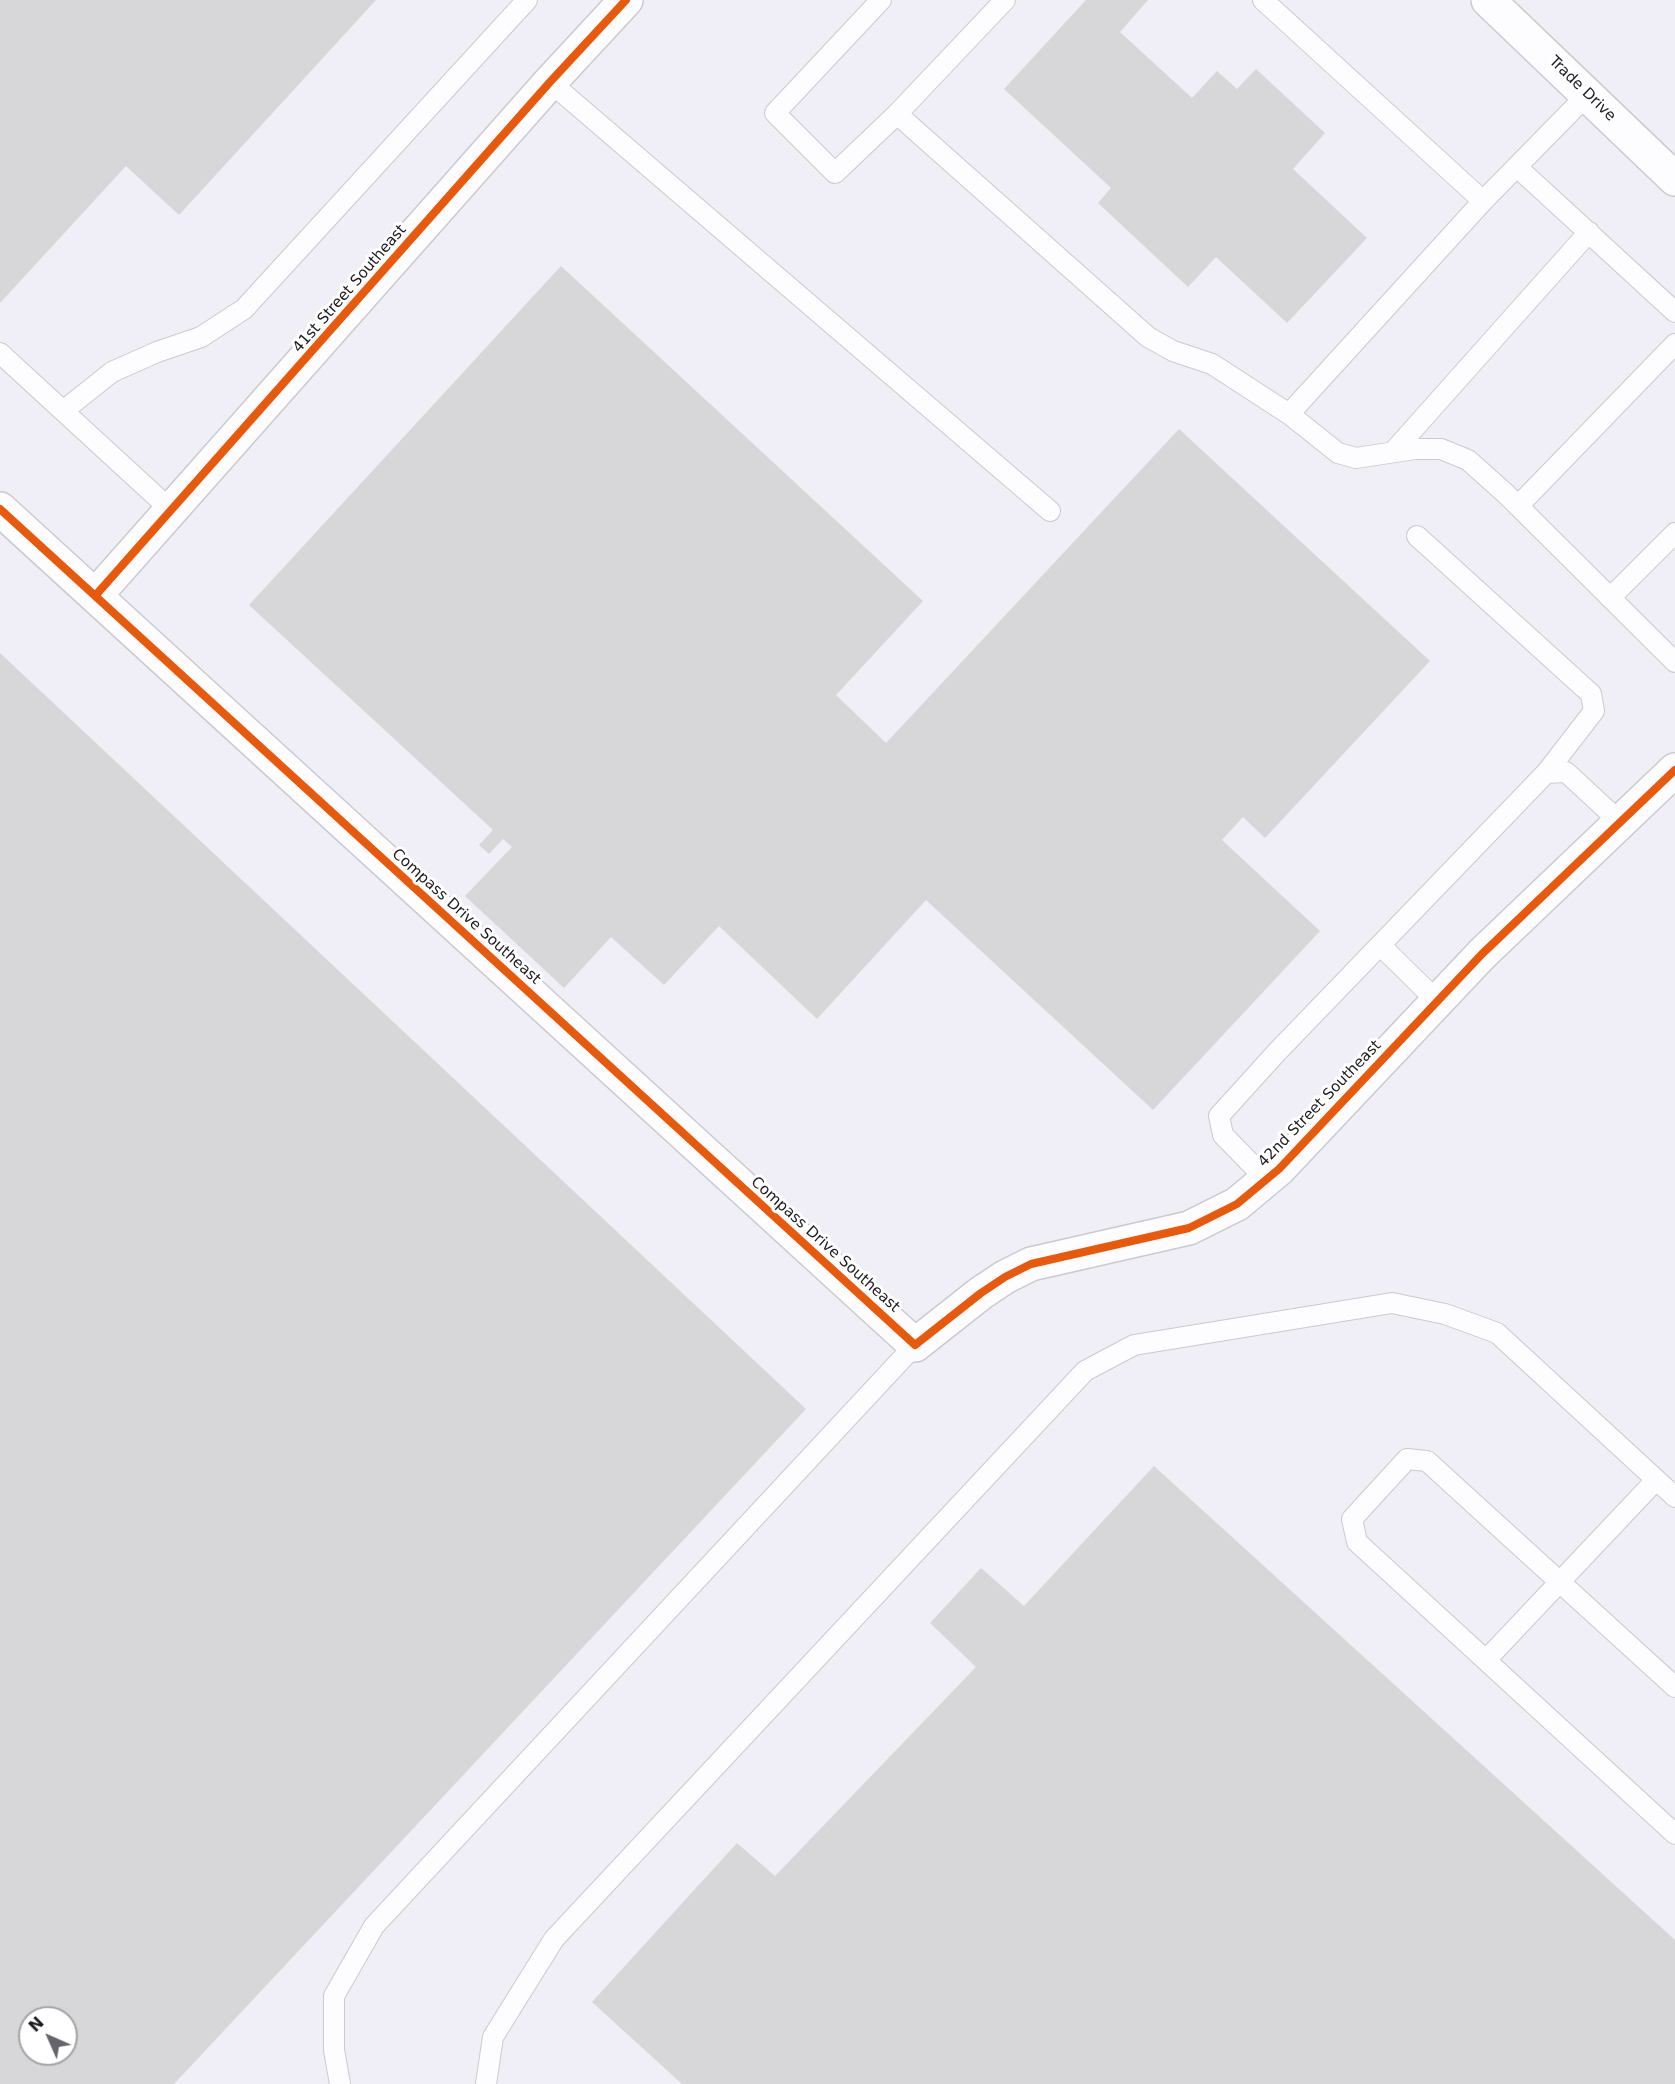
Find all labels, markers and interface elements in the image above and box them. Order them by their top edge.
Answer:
street label: Trade Drive [1545,53,1619,125]
street label: 41st Street Southeast [290,221,410,357]
street label: Compass Drive Southeast [388,845,544,989]
street label: 42nd Street Southeast [1255,1037,1385,1171]
street label: Compass Drive Southeast [747,1173,903,1317]
north arrow [18,2006,78,2066]
text: N [25,2013,48,2036]

